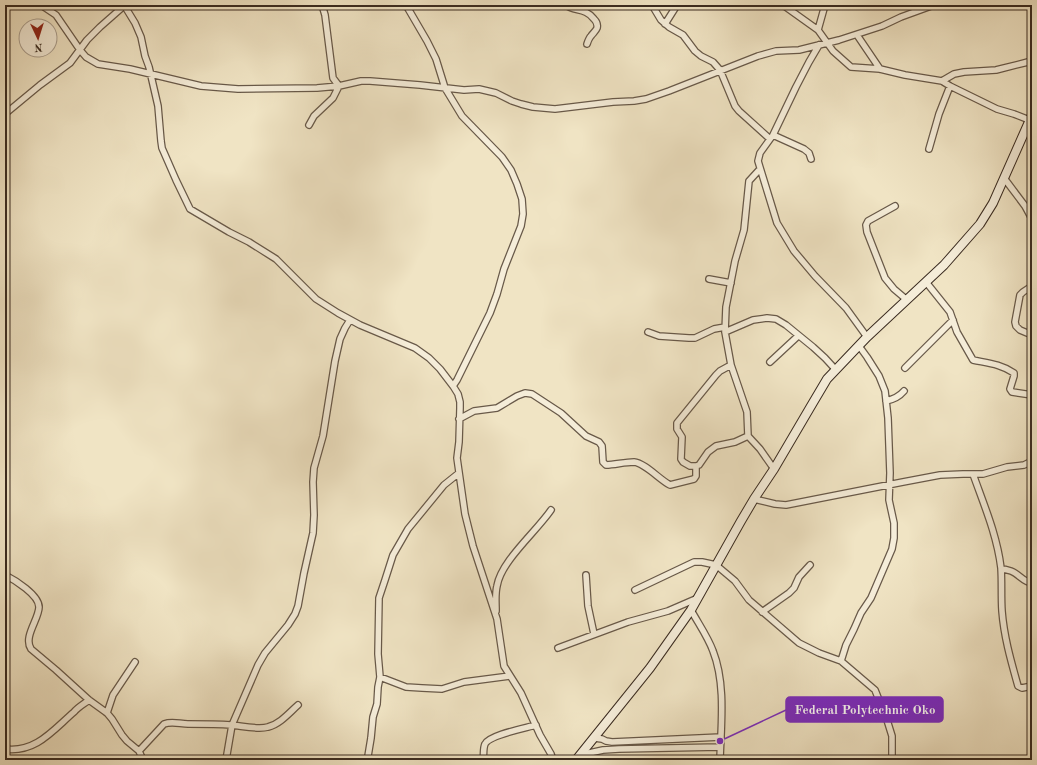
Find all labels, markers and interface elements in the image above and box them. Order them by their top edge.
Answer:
north arrow [18,18,58,58]
text: N [33,41,43,52]
callout: Federal Polytechnic Oko [786,697,943,722]
text: Federal Polytechnic Oko [794,704,936,717]

